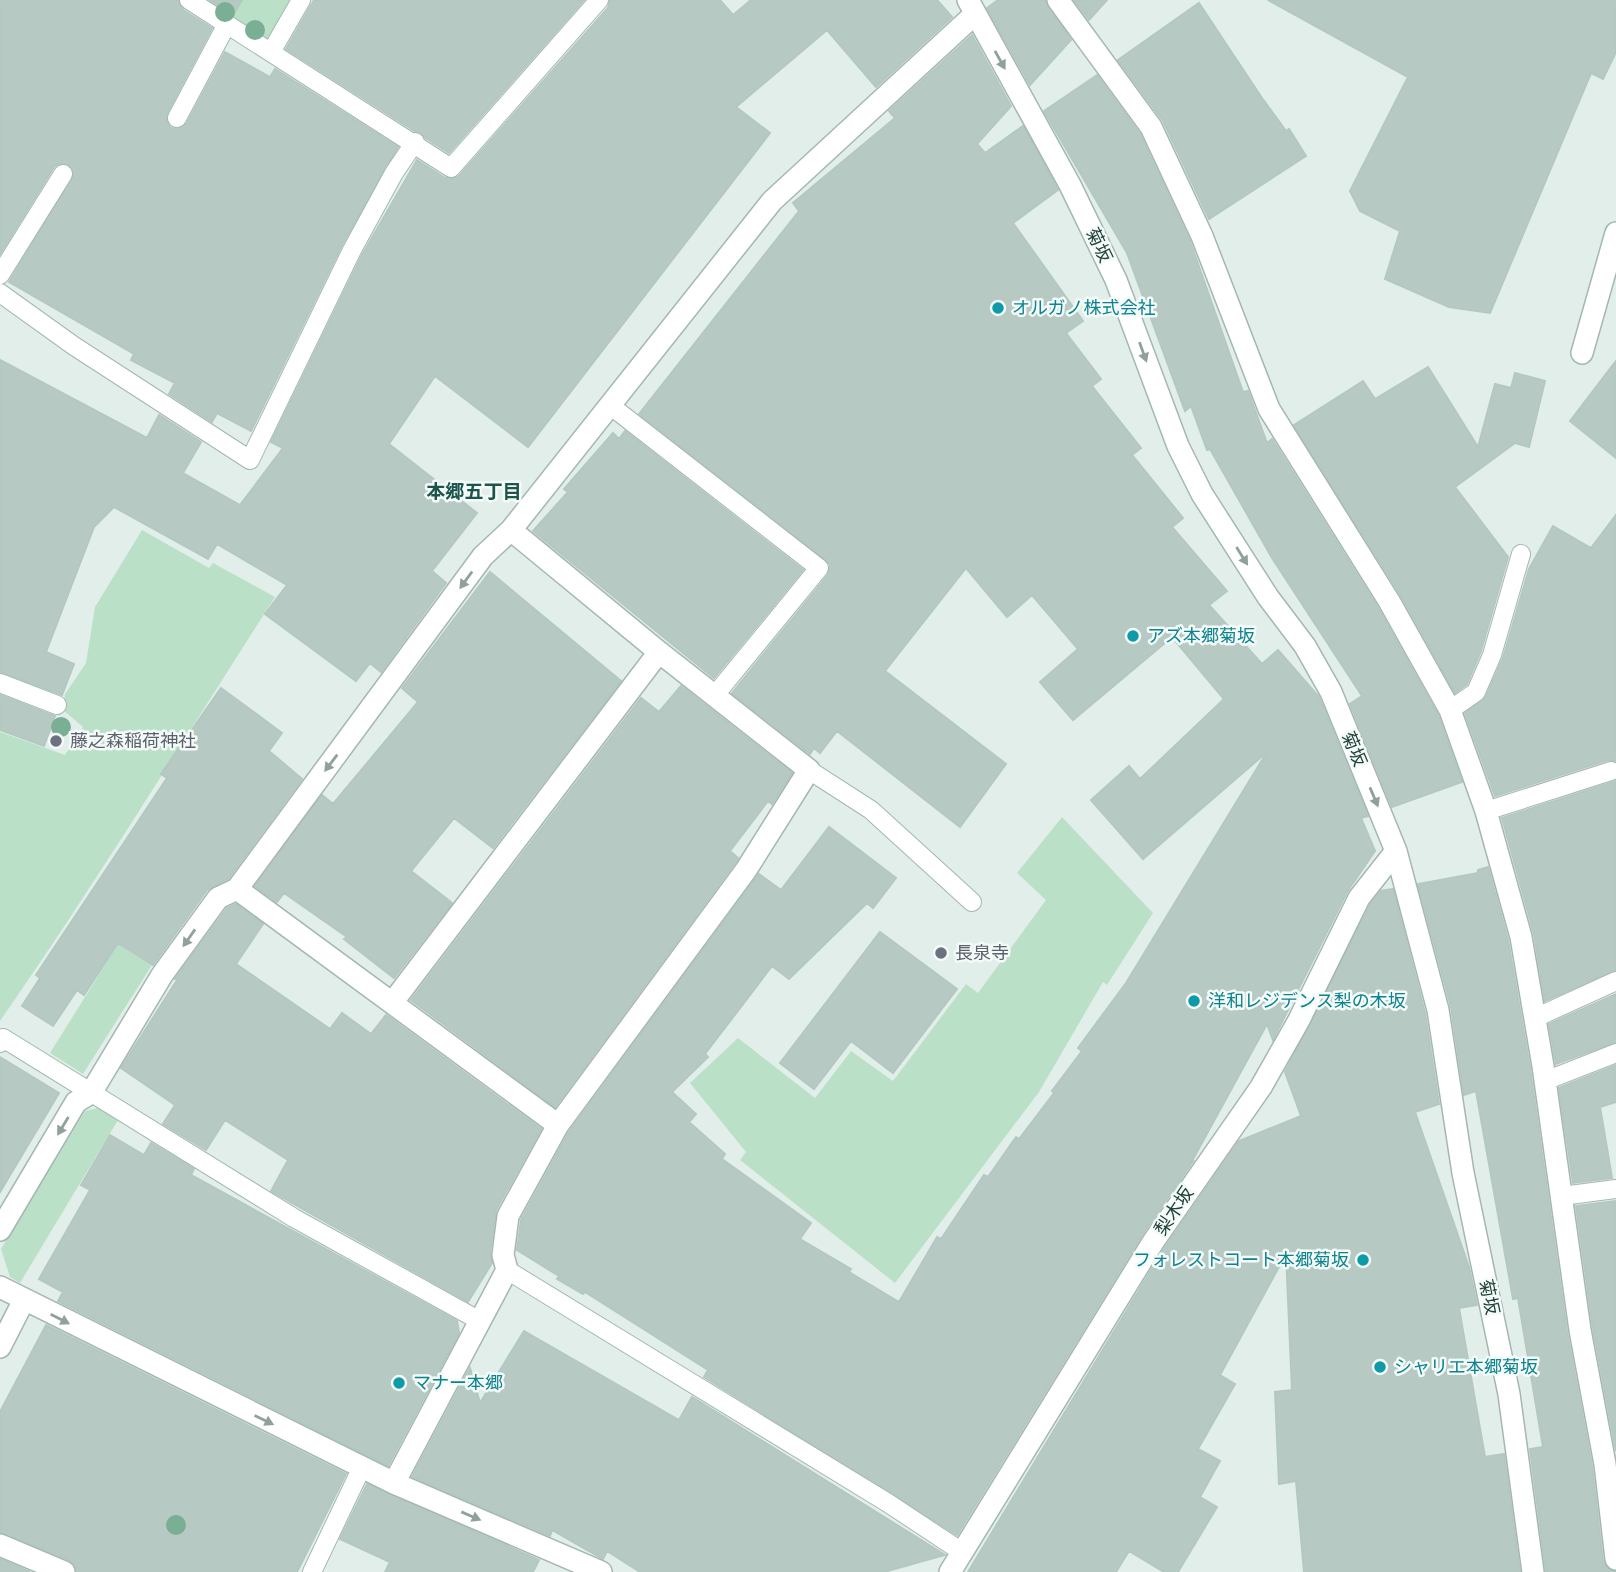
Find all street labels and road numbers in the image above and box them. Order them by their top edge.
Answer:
street label: 菊坂 [1081,224,1117,266]
street label: 菊坂 [1337,728,1371,770]
street label: 梨木坂 [1150,1182,1198,1240]
street label: 菊坂 [1474,1277,1504,1317]

